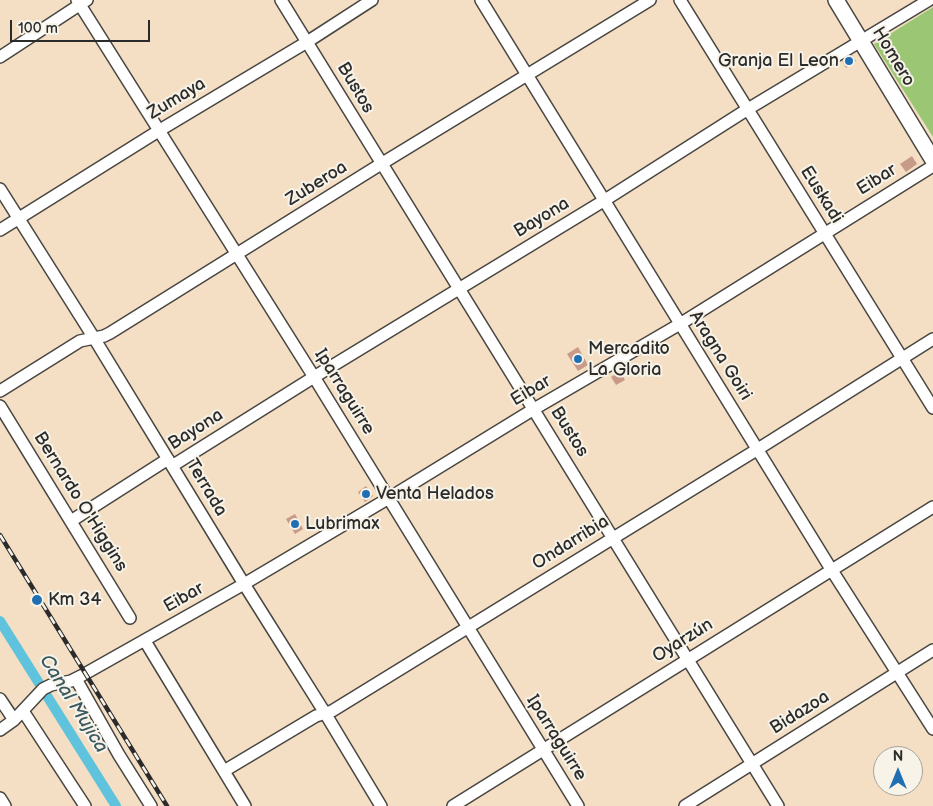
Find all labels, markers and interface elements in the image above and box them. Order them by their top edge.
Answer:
scale bar [12,10,152,42]
text: 100 m [18,19,58,38]
street label: Homero [867,23,919,91]
place label: Granja El Leon [718,50,839,72]
marker: Granja El Leon [843,55,855,67]
street label: Bustos [331,59,379,117]
street label: Zumaya [144,73,210,125]
street label: Zuberoa [282,157,352,211]
street label: Eibar [853,159,901,201]
street label: Euskadi [795,162,847,228]
street label: Bayona [510,193,574,243]
street label: Aragna Goiri [684,307,756,405]
place label: Mercadito La Gloria [588,338,670,380]
street label: Iparraguirre [309,345,379,439]
marker: Mercadito La Gloria [572,353,584,365]
street label: Eibar [507,371,555,411]
street label: Bustos [545,403,593,461]
street label: Bayona [165,405,227,455]
street label: Bernardo O'Higgins [28,428,132,576]
street label: Terrada [181,455,231,521]
place label: Venta Helados [376,483,494,505]
marker: Venta Helados [360,488,372,500]
street label: Ondarribia [529,511,613,575]
place label: Lubrimax [305,513,380,535]
marker: Lubrimax [289,518,301,530]
street label: Eibar [160,578,208,618]
place label: Km 34 [48,589,101,611]
marker: Km 34 [30,593,44,607]
street label: Oyarzún [649,614,717,668]
water label: Canal Mujica [34,651,112,757]
street label: Bidazoa [766,686,834,740]
street label: Iparraguirre [521,691,591,785]
north arrow [873,746,923,796]
text: N [893,748,903,765]

